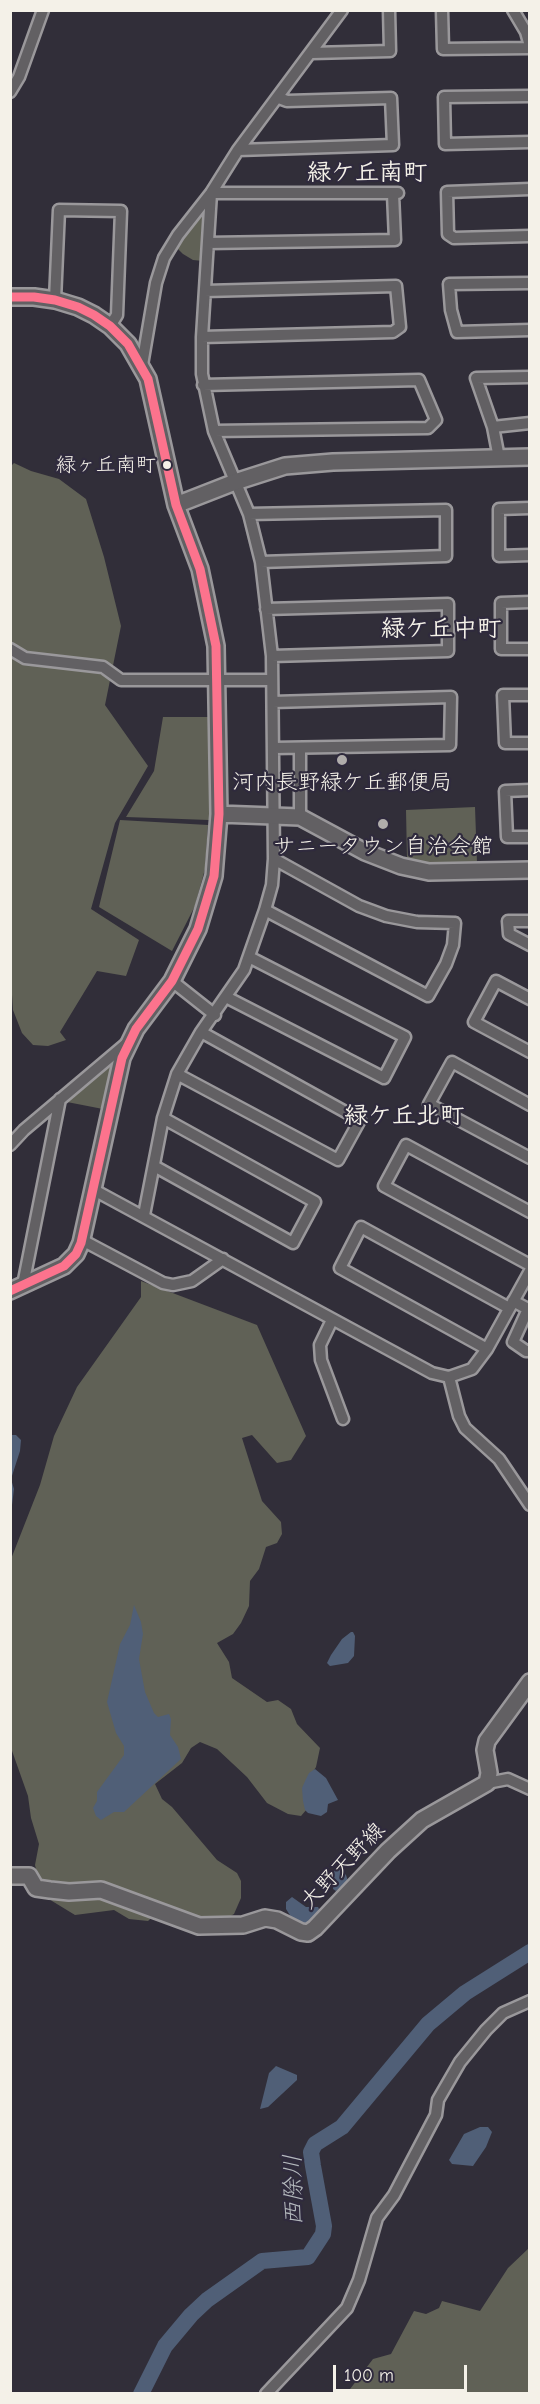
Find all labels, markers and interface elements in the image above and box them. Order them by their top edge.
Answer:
district label: 緑ケ丘南町 [307,159,427,187]
place label: 緑ヶ丘南町 [56,453,156,477]
marker: 緑ヶ丘南町 [161,459,173,471]
district label: 緑ケ丘中町 [381,615,501,643]
marker: 河内長野緑ケ丘郵便局 [335,753,349,767]
place label: 河内長野緑ケ丘郵便局 [232,770,452,796]
marker: サニータウン自治会館 [376,817,390,831]
place label: サニータウン自治会館 [273,834,493,860]
district label: 緑ケ丘北町 [344,1102,464,1130]
street label: 大野天野線 [295,1817,391,1915]
water label: 西除川 [279,2154,309,2226]
scale bar [336,2353,470,2391]
text: 100 m [344,2365,394,2386]

